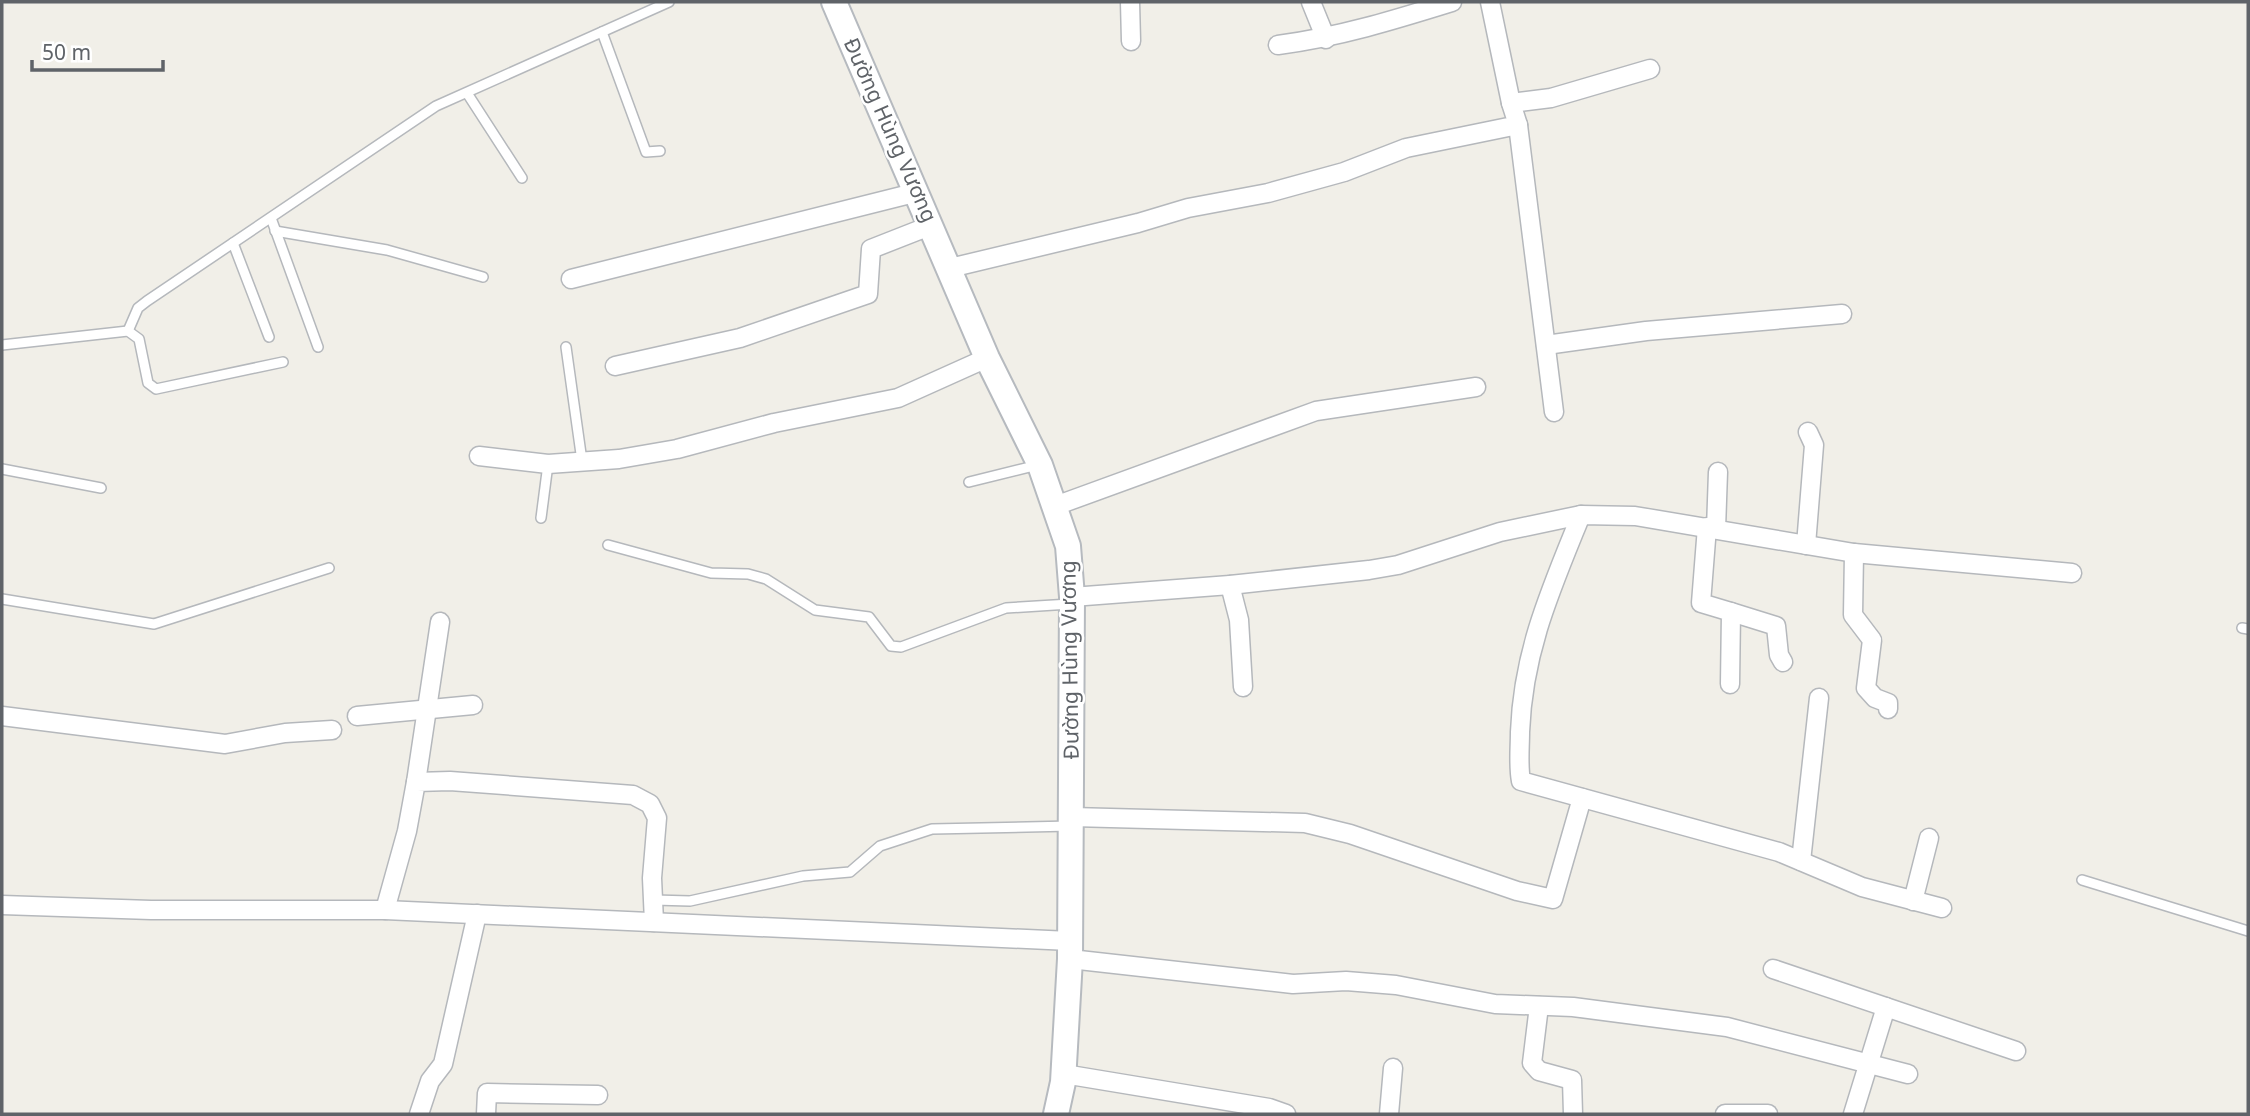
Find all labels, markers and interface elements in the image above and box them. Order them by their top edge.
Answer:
scale bar [32,28,163,72]
street label: Đường Hùng Vương [838,33,944,226]
text: 50 m [42,38,91,66]
street label: Đường Hùng Vương [1053,560,1085,760]

